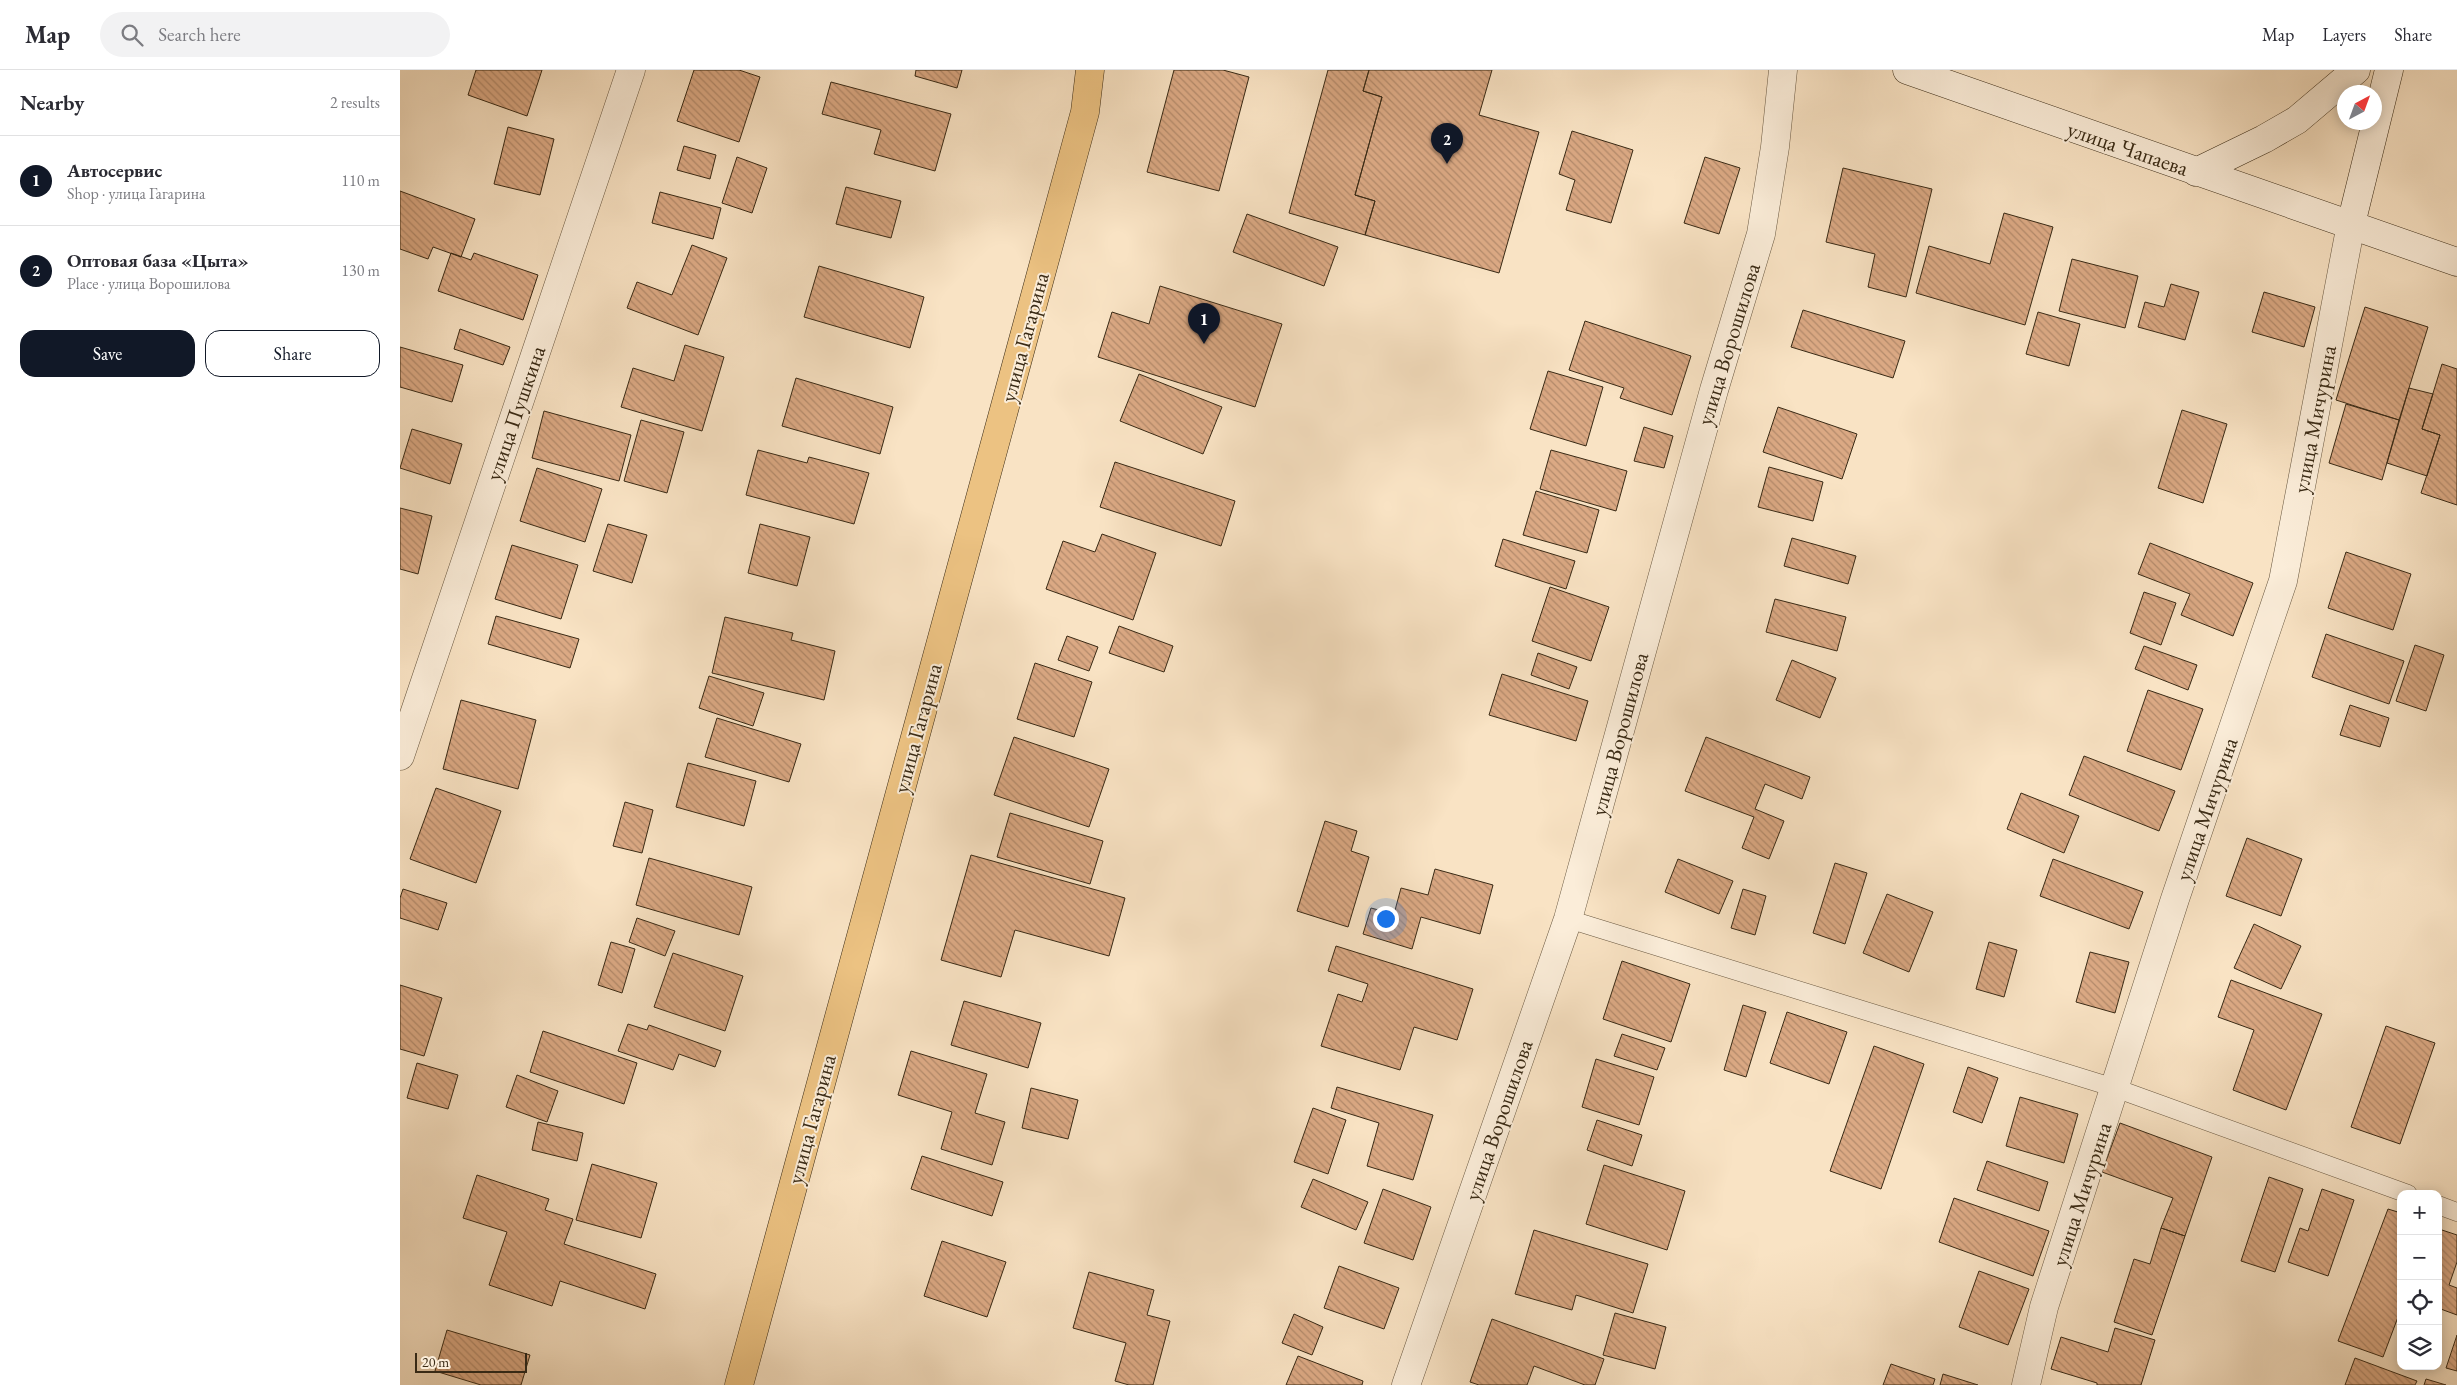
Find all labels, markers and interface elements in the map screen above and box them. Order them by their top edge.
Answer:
search box [100,12,450,57]
text: Map [25,19,70,50]
icon: search [118,21,146,49]
text: Search here [158,22,241,47]
text: Map [2262,23,2294,46]
text: Layers [2322,23,2366,46]
text: Share [2394,23,2432,46]
north arrow [2337,85,2382,130]
text: Nearby [20,89,84,116]
text: 2 results [330,92,380,113]
street label: улица Чапаева [2064,114,2192,183]
pin: 2 [1431,123,1463,164]
text: Автосервис [67,158,162,183]
text: 1 [32,170,40,191]
text: 110 m [341,170,380,191]
text: Shop · улица Гагарина [67,183,205,204]
text: Оптовая база «Цыта» [67,248,249,273]
street label: улица Ворошилова [1690,259,1767,429]
text: 2 [32,260,40,281]
text: 130 m [341,260,380,281]
street label: улица Гагарина [993,269,1056,405]
text: Place · улица Ворошилова [67,273,231,294]
pin: 1 [1188,303,1220,344]
button: Save [20,330,195,377]
button: Share [205,330,380,377]
street label: улица Пушкина [479,341,552,485]
street label: улица Мичурина [2286,343,2343,495]
street label: улица Ворошилова [1584,649,1655,819]
street label: улица Гагарина [886,660,949,796]
street label: улица Мичурина [2168,733,2245,885]
your location [1373,906,1399,932]
street label: улица Ворошилова [1457,1036,1540,1204]
street label: улица Гагарина [780,1051,843,1187]
street label: улица Мичурина [2045,1118,2119,1270]
map controls [2397,1190,2442,1370]
button: + [2397,1190,2442,1235]
button: − [2397,1235,2442,1280]
button: locate [2397,1280,2442,1325]
button: layers [2397,1325,2442,1370]
scale bar [415,1350,528,1373]
text: 20 m [422,1353,449,1371]

